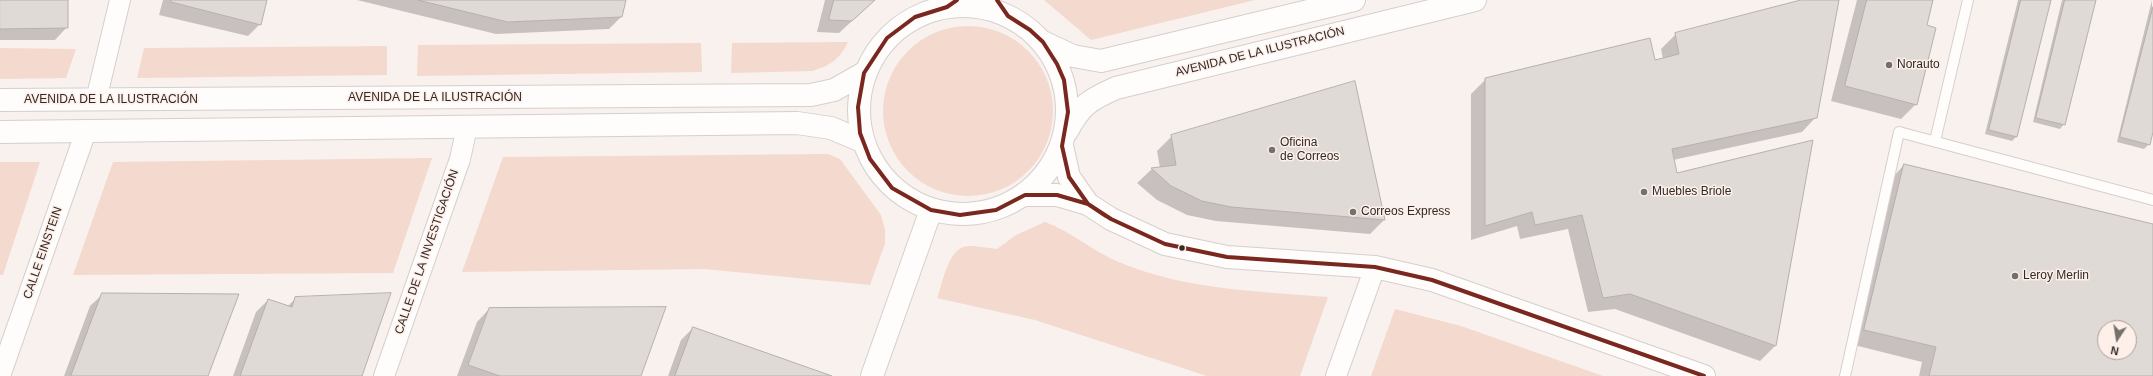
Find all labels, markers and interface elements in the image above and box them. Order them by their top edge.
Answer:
street label: AVENIDA DE LA ILUSTRACIÓN [1174,24,1346,80]
place label: Norauto [1897,58,1940,72]
marker: Norauto [1884,60,1894,70]
street label: AVENIDA DE LA ILUSTRACIÓN [348,91,522,105]
street label: AVENIDA DE LA ILUSTRACIÓN [24,93,198,107]
place label: Oficina de Correos [1280,136,1339,164]
marker: Oficina de Correos [1267,145,1277,155]
street label: CALLE DE LA INVESTIGACIÓN [392,168,462,336]
place label: Muebles Briole [1652,185,1731,199]
marker: Muebles Briole [1639,187,1649,197]
street label: CALLE EINSTEIN [20,205,66,301]
place label: Correos Express [1361,205,1450,219]
marker: Correos Express [1348,207,1358,217]
unlabelled marker [1177,243,1187,253]
place label: Leroy Merlin [2023,269,2089,283]
marker: Leroy Merlin [2010,271,2020,281]
north arrow [2097,320,2137,360]
text: N [2110,344,2120,357]

